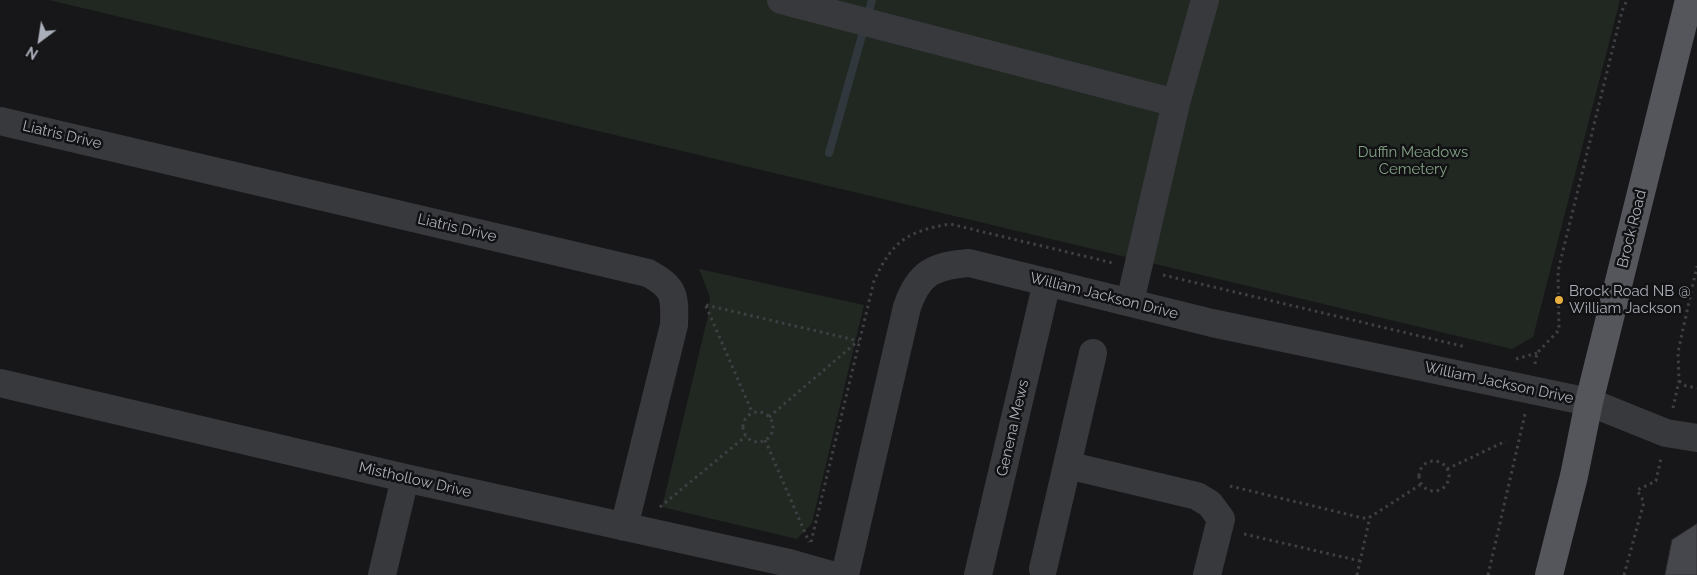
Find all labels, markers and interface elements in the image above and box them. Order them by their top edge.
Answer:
north arrow [15,15,65,65]
text: N [24,43,41,62]
street label: Liatris Drive [21,117,103,153]
park label: Duffin Meadows Cemetery [1358,143,1468,178]
street label: Brock Road [1614,188,1650,270]
street label: Liatris Drive [416,210,498,246]
street label: William Jackson Drive [1028,269,1180,323]
place label: Brock Road NB @ William Jackson [1569,282,1691,317]
marker: Brock Road NB @ William Jackson [1553,294,1565,306]
street label: William Jackson Drive [1423,358,1575,408]
street label: Genena Mews [993,378,1033,478]
street label: Misthollow Drive [357,458,473,502]

